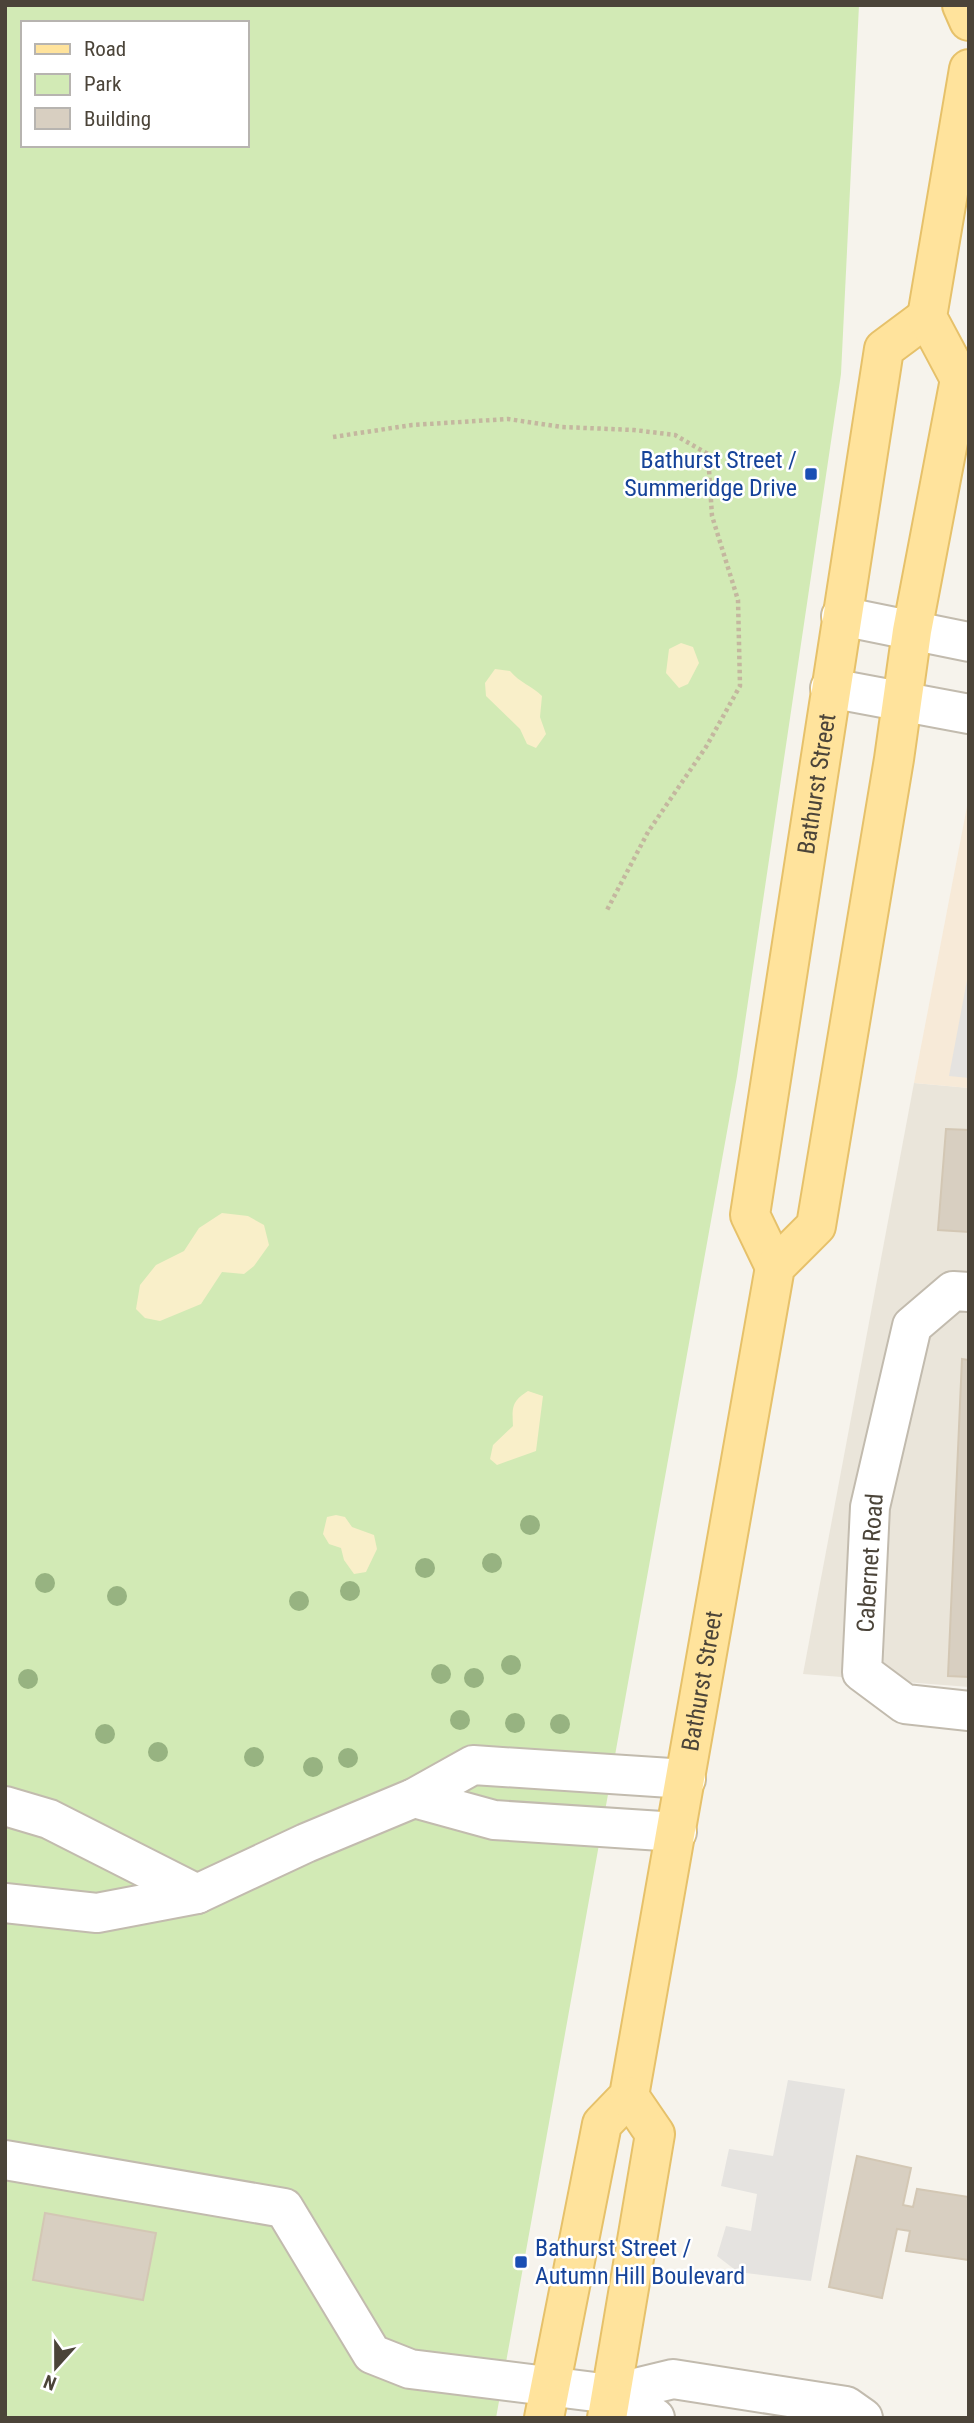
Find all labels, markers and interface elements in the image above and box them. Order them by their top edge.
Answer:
legend [21,21,248,147]
text: Road [84,37,126,61]
text: Park [84,72,122,96]
text: Building [84,107,151,131]
place label: Bathurst Street / Summeridge Drive [624,446,797,502]
marker: Bathurst Street / Summeridge Drive [803,466,819,482]
street label: Bathurst Street [792,711,841,856]
street label: Cabernet Road [851,1493,889,1633]
street label: Bathurst Street [676,1609,728,1753]
place label: Bathurst Street / Autumn Hill Boulevard [535,2234,745,2290]
marker: Bathurst Street / Autumn Hill Boulevard [513,2254,529,2270]
north arrow [21,2332,91,2402]
text: N [41,2370,60,2395]

